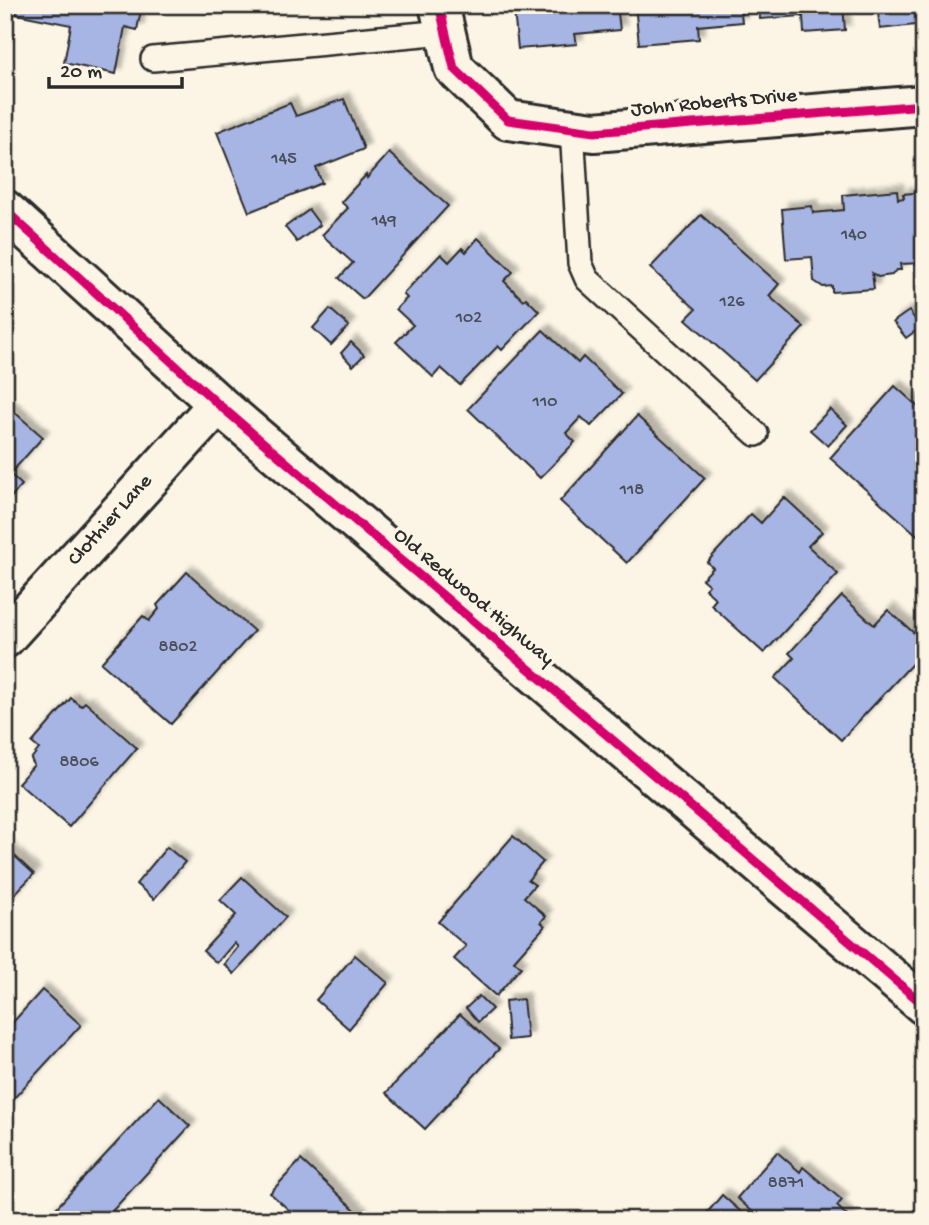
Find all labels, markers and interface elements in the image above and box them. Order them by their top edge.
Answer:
scale bar [49,46,182,90]
text: 20 m [60,61,102,86]
street label: John Roberts Drive [630,84,799,124]
house number: 145 [270,149,297,170]
house number: 149 [371,211,396,232]
house number: 140 [840,225,867,246]
house number: 126 [718,292,745,313]
house number: 102 [455,308,482,329]
house number: 110 [532,392,557,413]
street label: Clothier Lane [63,469,159,572]
house number: 118 [619,480,644,501]
street label: Old Redwood Highway [388,523,558,673]
house number: 8802 [159,637,198,658]
house number: 8806 [59,752,99,773]
house number: 8871 [768,1173,804,1194]

